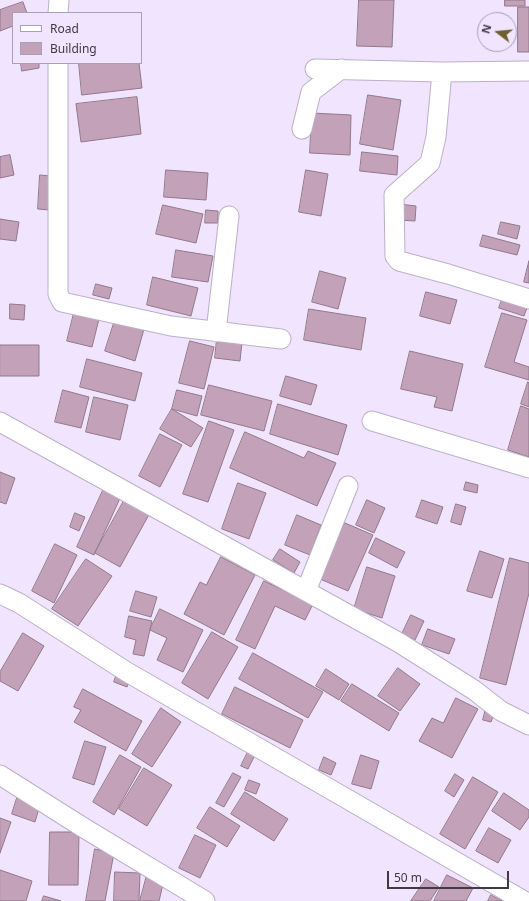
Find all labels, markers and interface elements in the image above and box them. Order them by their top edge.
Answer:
legend [12,12,142,64]
north arrow [477,12,517,52]
text: Road [50,20,79,37]
text: N [477,22,494,35]
text: Building [50,40,97,57]
scale bar [389,863,511,889]
text: 50 m [394,869,422,886]

